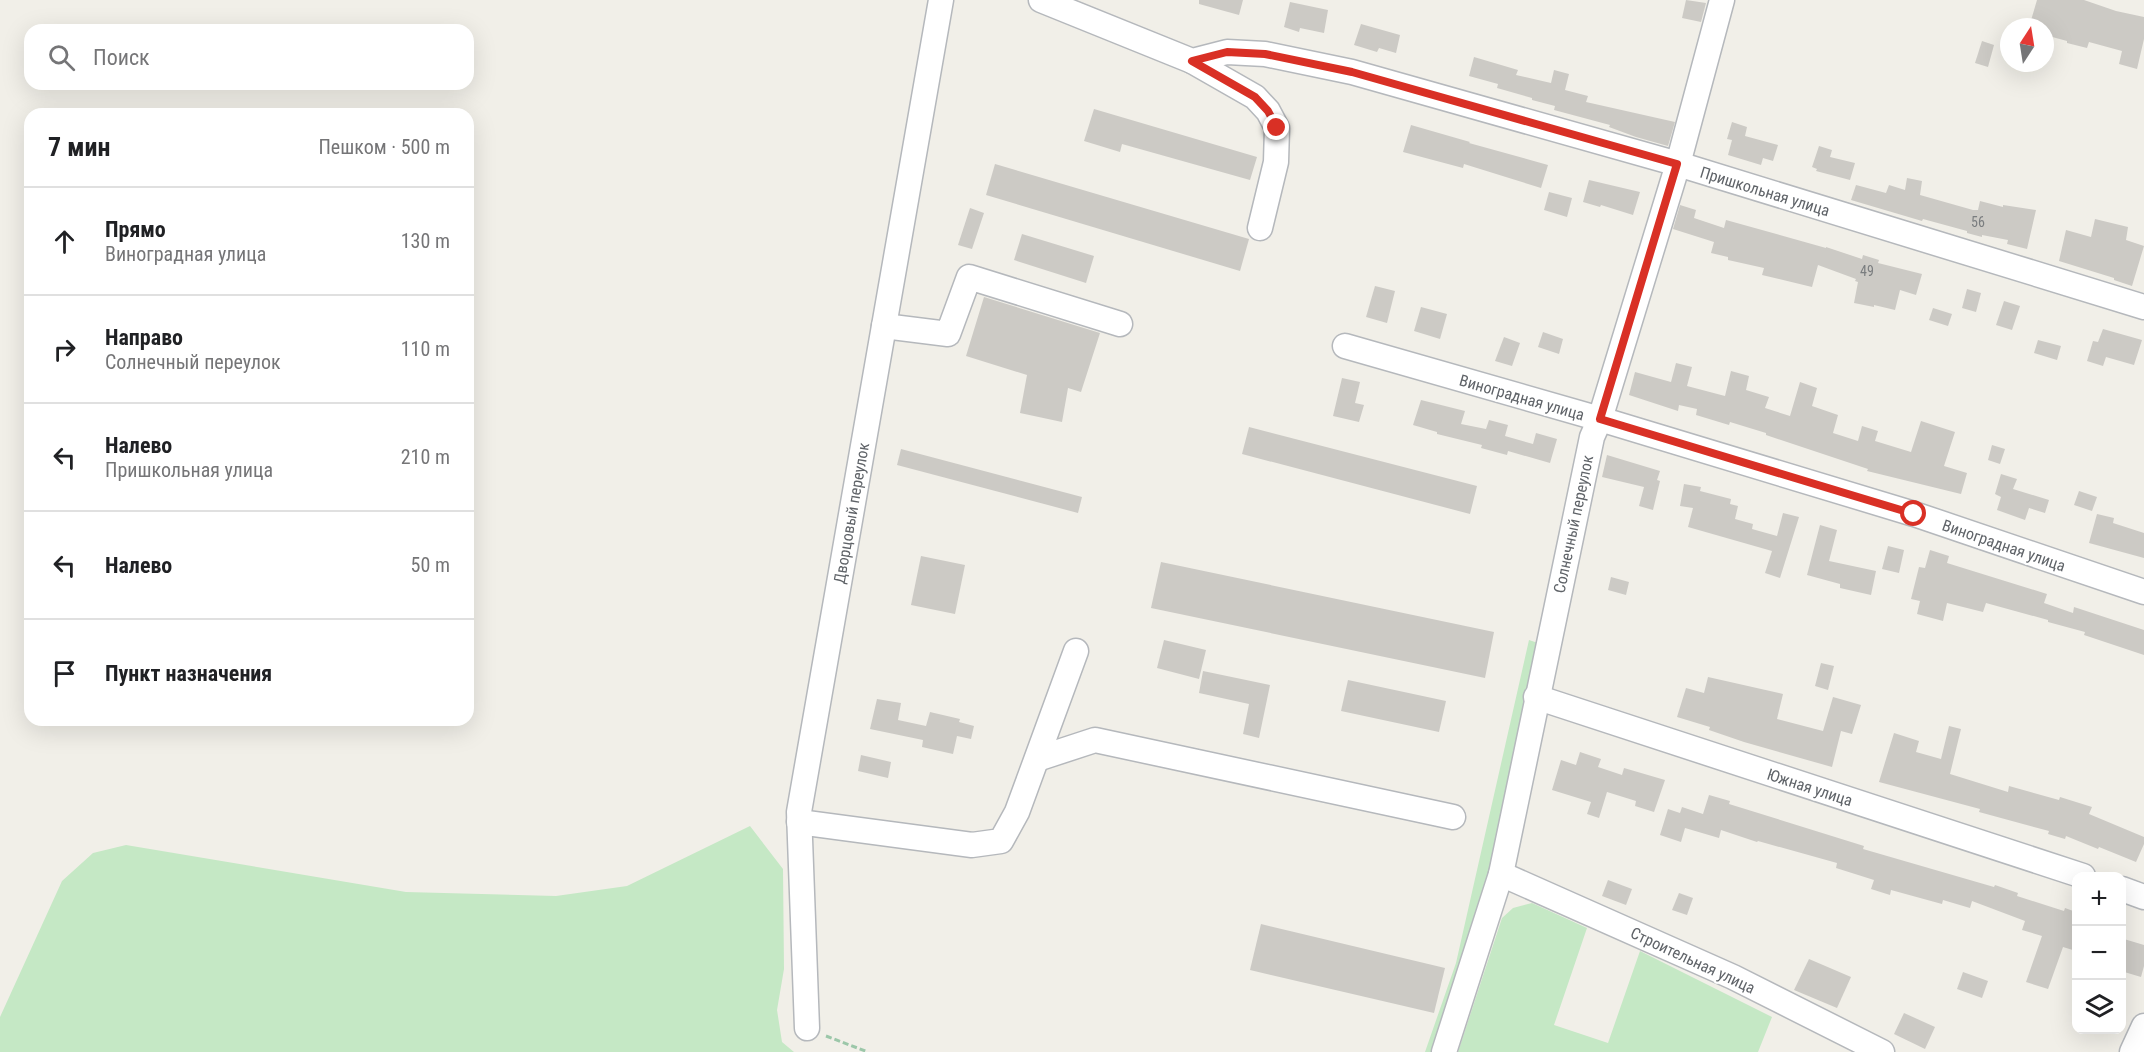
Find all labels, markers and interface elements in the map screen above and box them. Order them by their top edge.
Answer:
north arrow [2000,18,2054,72]
search box [24,24,474,90]
icon: search [45,41,78,74]
text: Поиск [93,45,150,70]
route end [1263,114,1289,140]
text: 7 мин [48,132,110,162]
text: Пешком · 500 m [318,135,450,159]
street label: Пришкольная улица [1698,163,1832,220]
house number: 56 [1971,214,1985,230]
text: Прямо [105,217,166,242]
icon: ahead [48,225,81,258]
text: 130 m [401,229,450,253]
text: Виноградная улица [105,242,266,266]
house number: 49 [1860,263,1874,279]
text: Направо [105,325,183,350]
icon: right [48,333,81,366]
text: 110 m [401,337,450,361]
text: Солнечный переулок [105,350,281,374]
street label: Виноградная улица [1457,371,1587,424]
text: Налево [105,433,172,458]
icon: left [48,441,81,474]
street label: Дворцовый переулок [830,441,873,585]
text: 210 m [401,445,450,469]
street label: Солнечный переулок [1550,453,1597,595]
text: Пришкольная улица [105,458,273,482]
route start [1900,500,1926,526]
street label: Виноградная улица [1940,515,2068,575]
icon: left [48,549,81,582]
text: Налево [105,553,172,578]
text: 50 m [411,553,450,577]
icon: arrive [48,657,81,690]
text: Пункт назначения [105,661,272,686]
street label: Южная улица [1765,765,1855,810]
map controls [2072,872,2126,1034]
button: + [2072,872,2126,926]
street label: Строительная улица [1627,923,1758,998]
button: − [2072,926,2126,980]
button: layers [2072,980,2126,1034]

